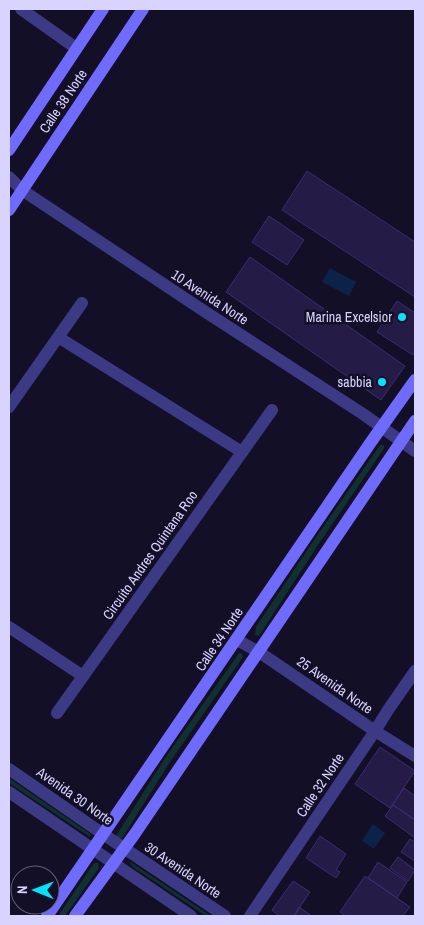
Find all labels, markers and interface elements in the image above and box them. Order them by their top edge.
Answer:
street label: Calle 38 Norte [35,66,91,136]
street label: 10 Avenida Norte [168,265,252,329]
place label: Marina Excelsior [306,308,392,326]
marker: Marina Excelsior [396,311,408,323]
place label: sabbia [338,373,373,391]
marker: sabbia [376,376,388,388]
street label: Circuito Andres Quintana Roo [99,487,201,623]
street label: Calle 34 Norte [191,604,247,674]
street label: 25 Avenida Norte [294,652,376,718]
street label: Calle 32 Norte [292,750,348,820]
street label: Avenida 30 Norte [33,762,117,829]
street label: 30 Avenida Norte [141,838,225,902]
north arrow [10,865,60,915]
text: N [13,885,31,894]

